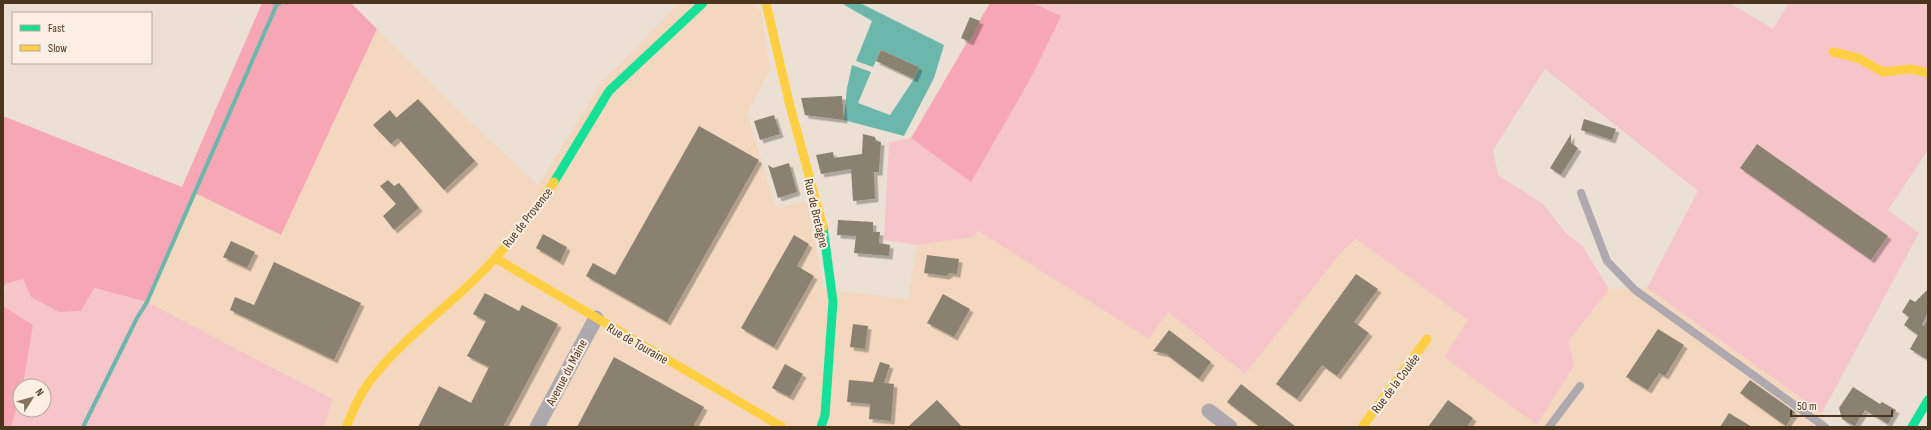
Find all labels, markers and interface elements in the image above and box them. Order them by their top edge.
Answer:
legend [12,12,152,64]
text: Fast [48,21,65,36]
text: Slow [48,41,67,56]
street label: Rue de Bretagne [800,177,832,250]
street label: Rue de Provence [499,184,556,251]
street label: Rue de Touraine [604,320,671,368]
street label: Avenue du Maine [542,337,591,409]
street label: Rue de la Coulée [1368,351,1424,417]
north arrow [12,378,52,418]
text: N [33,386,47,399]
scale bar [1791,392,1892,418]
text: 50 m [1797,399,1817,414]

